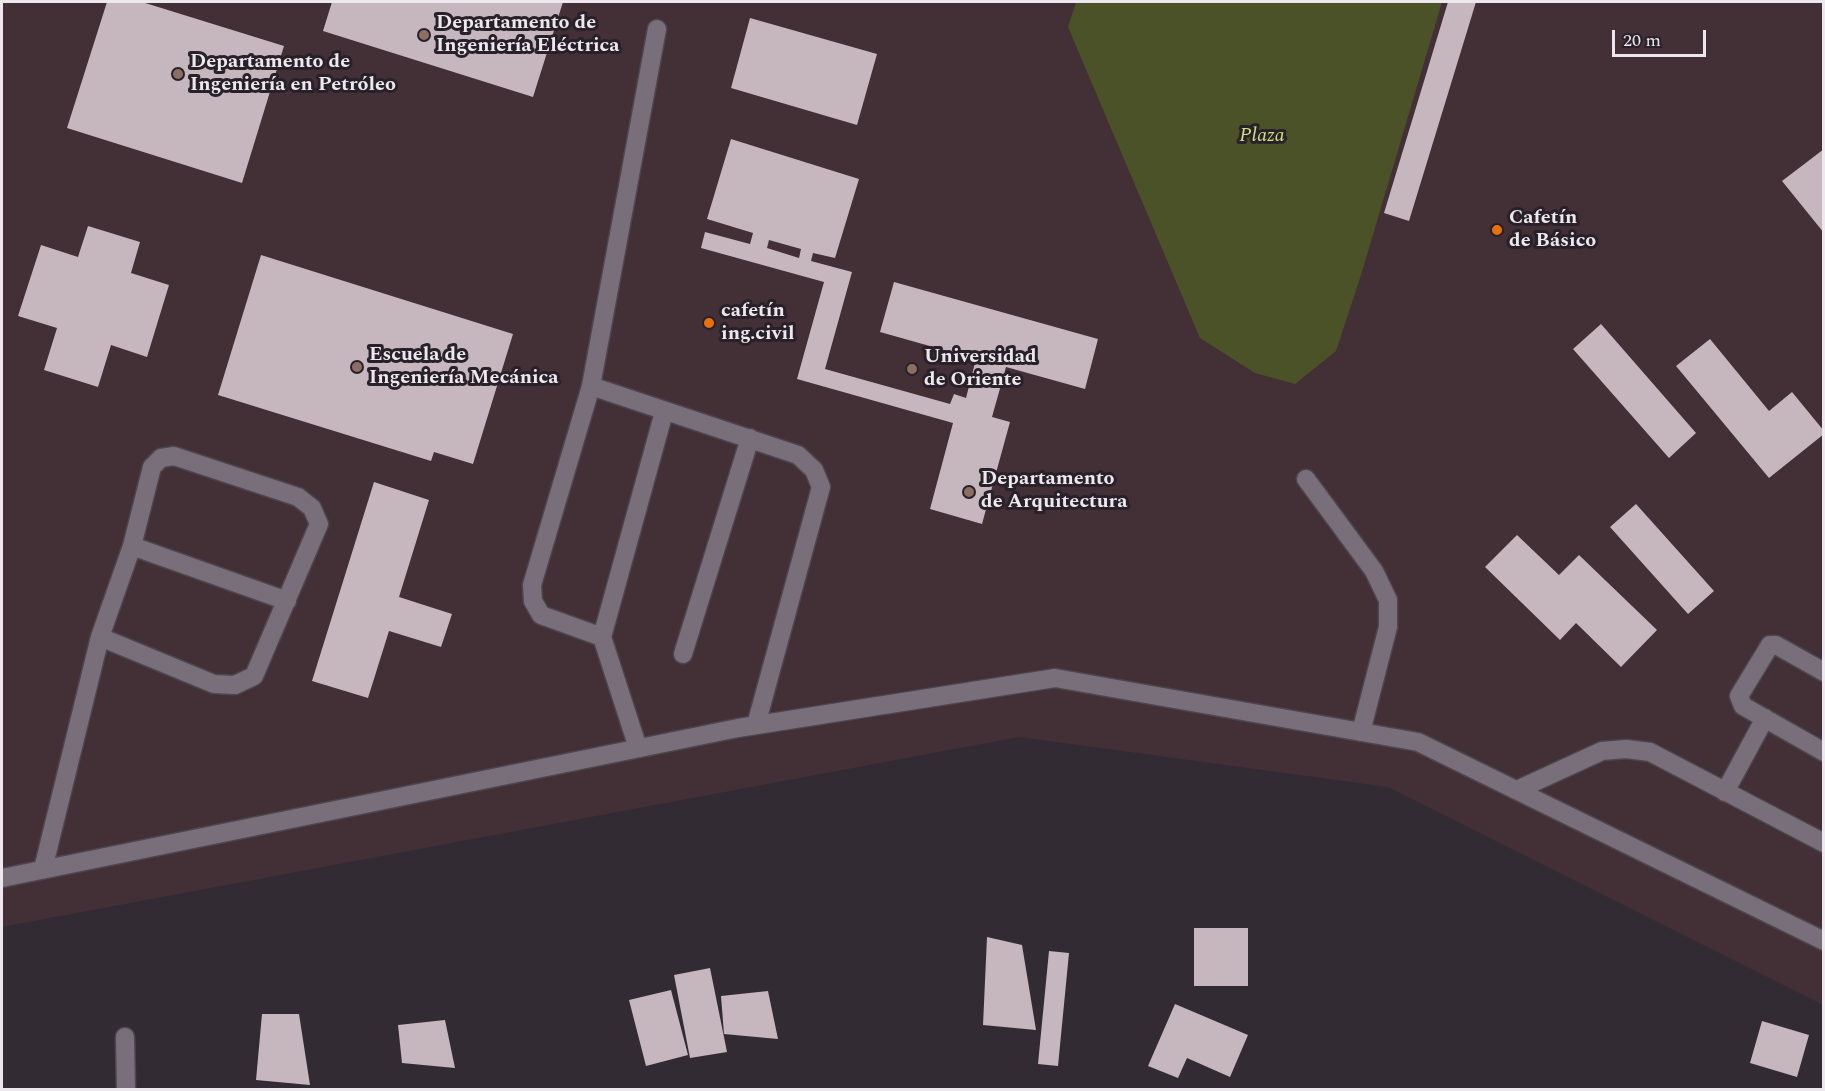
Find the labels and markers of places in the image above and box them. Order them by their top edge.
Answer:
place label: Departamento de Ingeniería Eléctrica [436,12,620,59]
marker: Departamento de Ingeniería Eléctrica [417,28,431,42]
place label: Departamento de Ingeniería en Petróleo [190,51,396,98]
marker: Departamento de Ingeniería en Petróleo [171,67,185,81]
place label: Cafetín de Básico [1509,207,1596,254]
marker: Cafetín de Básico [1490,223,1504,237]
place label: cafetín ing.civil [721,300,795,347]
marker: cafetín ing.civil [702,316,716,330]
place label: Escuela de Ingeniería Mecánica [369,344,559,391]
place label: Universidad de Oriente [924,346,1037,393]
marker: Escuela de Ingeniería Mecánica [350,360,364,374]
marker: Universidad de Oriente [905,362,919,376]
place label: Departamento de Arquitectura [981,468,1127,515]
marker: Departamento de Arquitectura [962,485,976,499]

